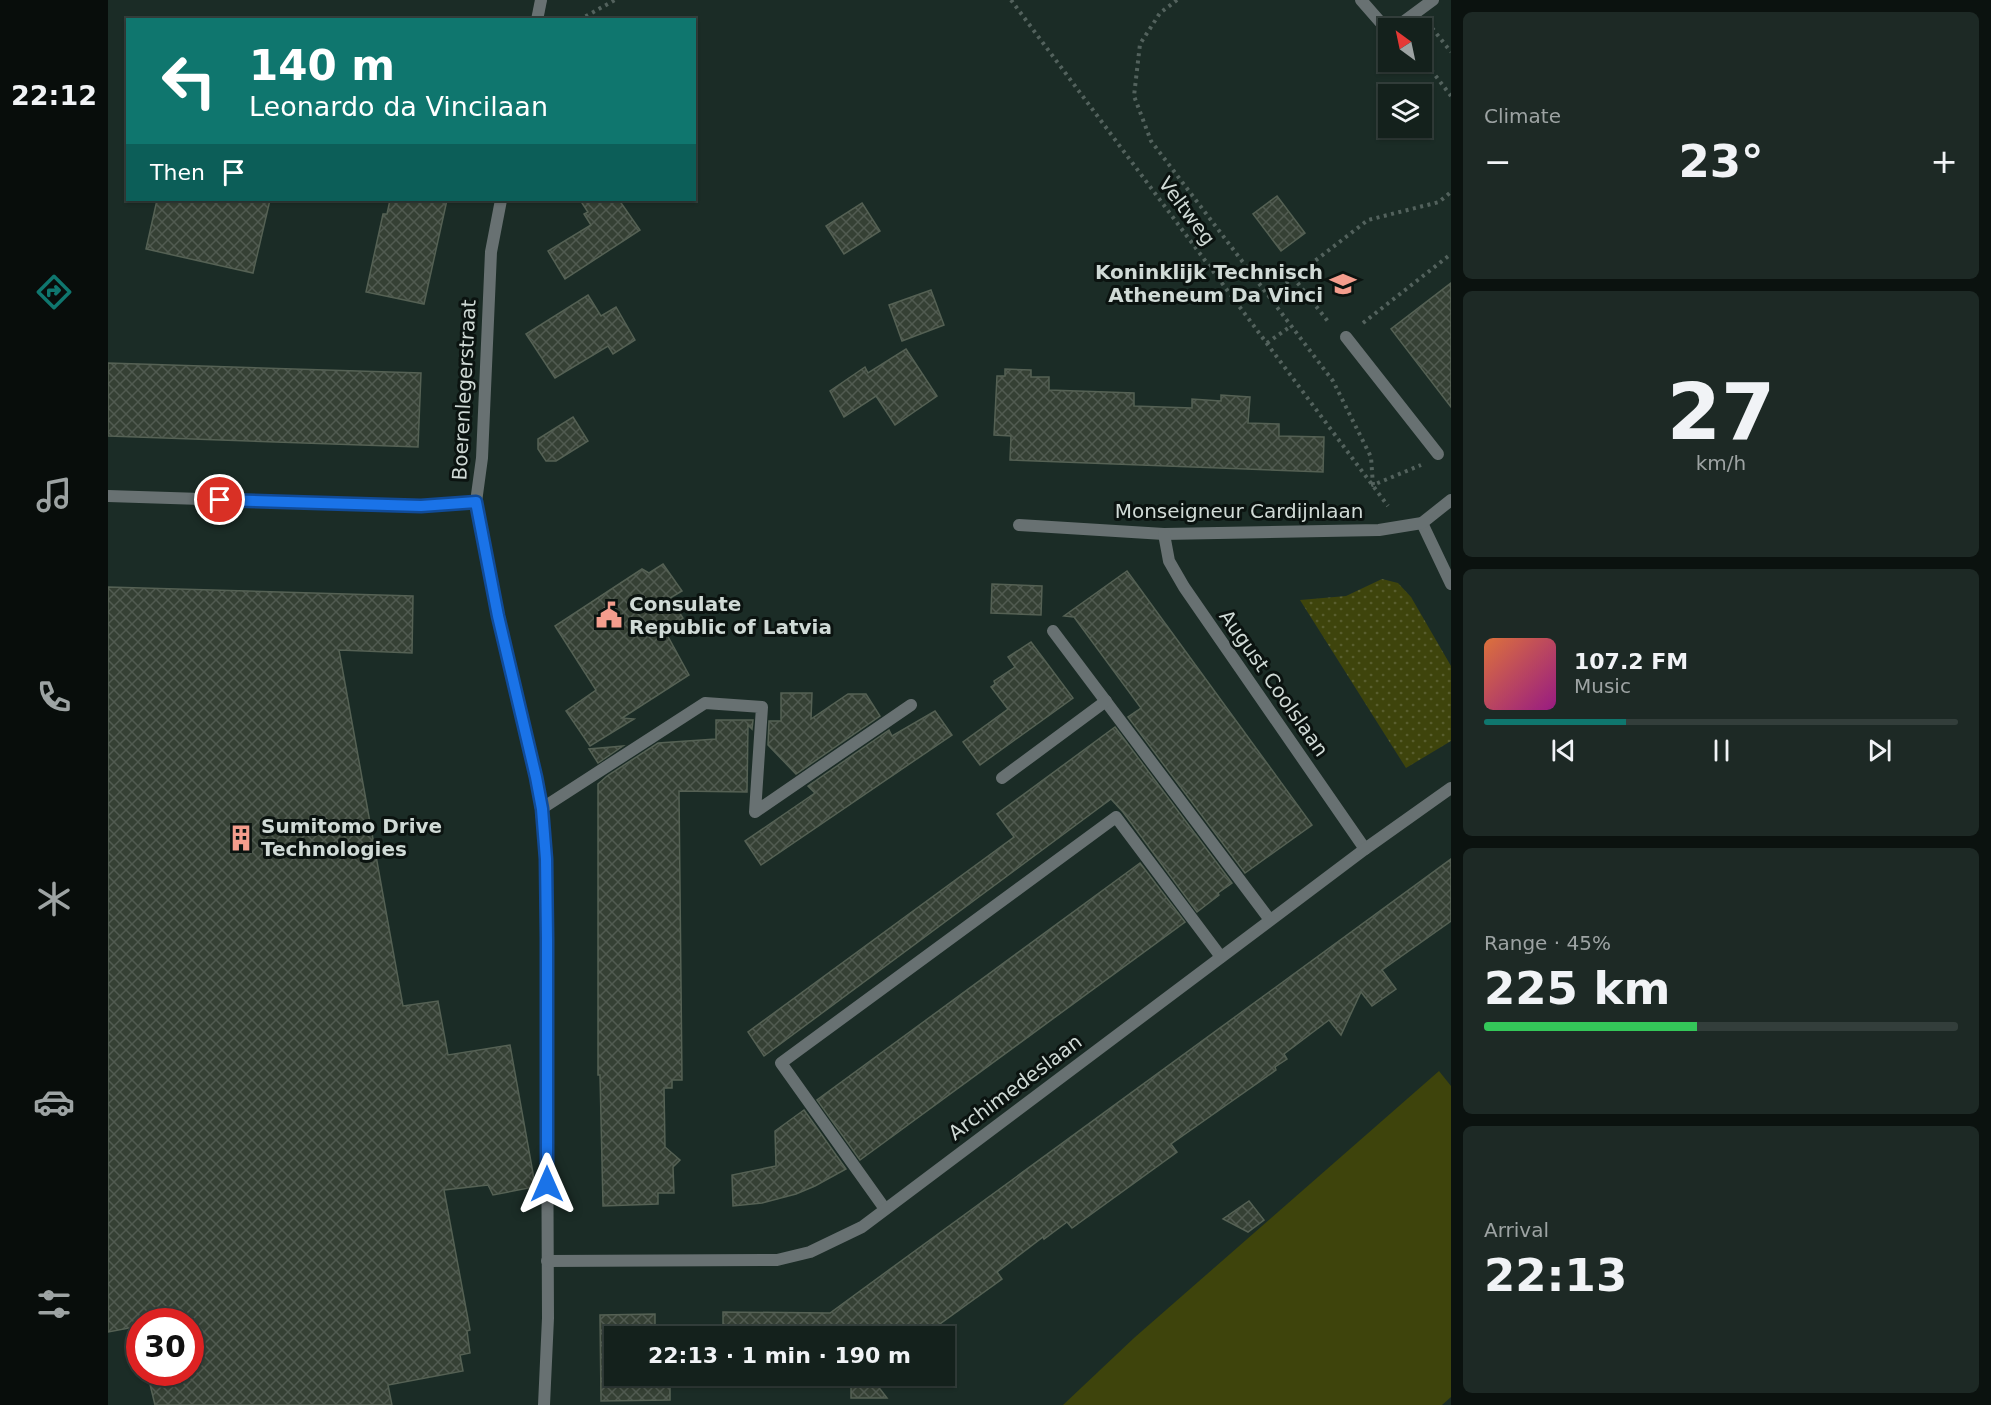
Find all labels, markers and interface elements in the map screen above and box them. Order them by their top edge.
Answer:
north arrow [1378,18,1432,72]
map controls [1378,18,1432,138]
text: 140 m [249,41,395,90]
icon: left [150,42,228,120]
text: 22:12 [11,80,97,111]
button: layers [1378,84,1432,138]
text: Leonardo da Vincilaan [249,91,548,122]
text: Climate [1484,104,1561,128]
text: 23° [1678,135,1764,188]
text: − [1484,142,1512,181]
text: + [1930,142,1958,181]
icon: arrive [217,156,250,189]
text: Then [150,160,205,185]
street label: Veltweg [1154,172,1220,250]
place label: Koninklijk Technisch Atheneum Da Vinci [1095,260,1323,307]
school or university icon: Koninklijk Technisch Atheneum Da Vinci [1328,269,1358,299]
icon: directions [33,271,75,313]
street label: Boerenlegerstraat [447,299,481,481]
text: 27 [1667,367,1775,457]
text: km/h [1696,451,1746,475]
icon: music [33,474,75,516]
pin [194,474,245,525]
icon: arrive [203,483,236,516]
street label: Monseigneur Cardijnlaan [1115,499,1363,523]
place label: Consulate Republic of Latvia [629,592,832,639]
public building icon: Consulate Republic of Latvia [594,600,624,630]
street label: August Coolslaan [1214,605,1334,761]
text: 107.2 FM [1574,649,1688,674]
text: Music [1574,674,1631,698]
icon: phone [33,676,75,718]
icon: previous [1547,734,1580,767]
icon: pause [1705,734,1738,767]
icon: next [1863,734,1896,767]
place label: Sumitomo Drive Technologies [261,814,442,861]
building icon: Sumitomo Drive Technologies [226,823,256,853]
icon: climate [33,878,75,920]
text: Range · 45% [1484,931,1611,955]
text: 225 km [1484,962,1670,1015]
street label: Archimedeslaan [944,1029,1086,1145]
icon: car [33,1081,75,1123]
position arrow [515,1152,579,1216]
text: Arrival [1484,1218,1549,1242]
text: 22:13 [1484,1249,1627,1302]
icon: filters [33,1283,75,1325]
speed limit sign: 30 [126,1308,204,1386]
text: 22:13 · 1 min · 190 m [648,1343,911,1368]

